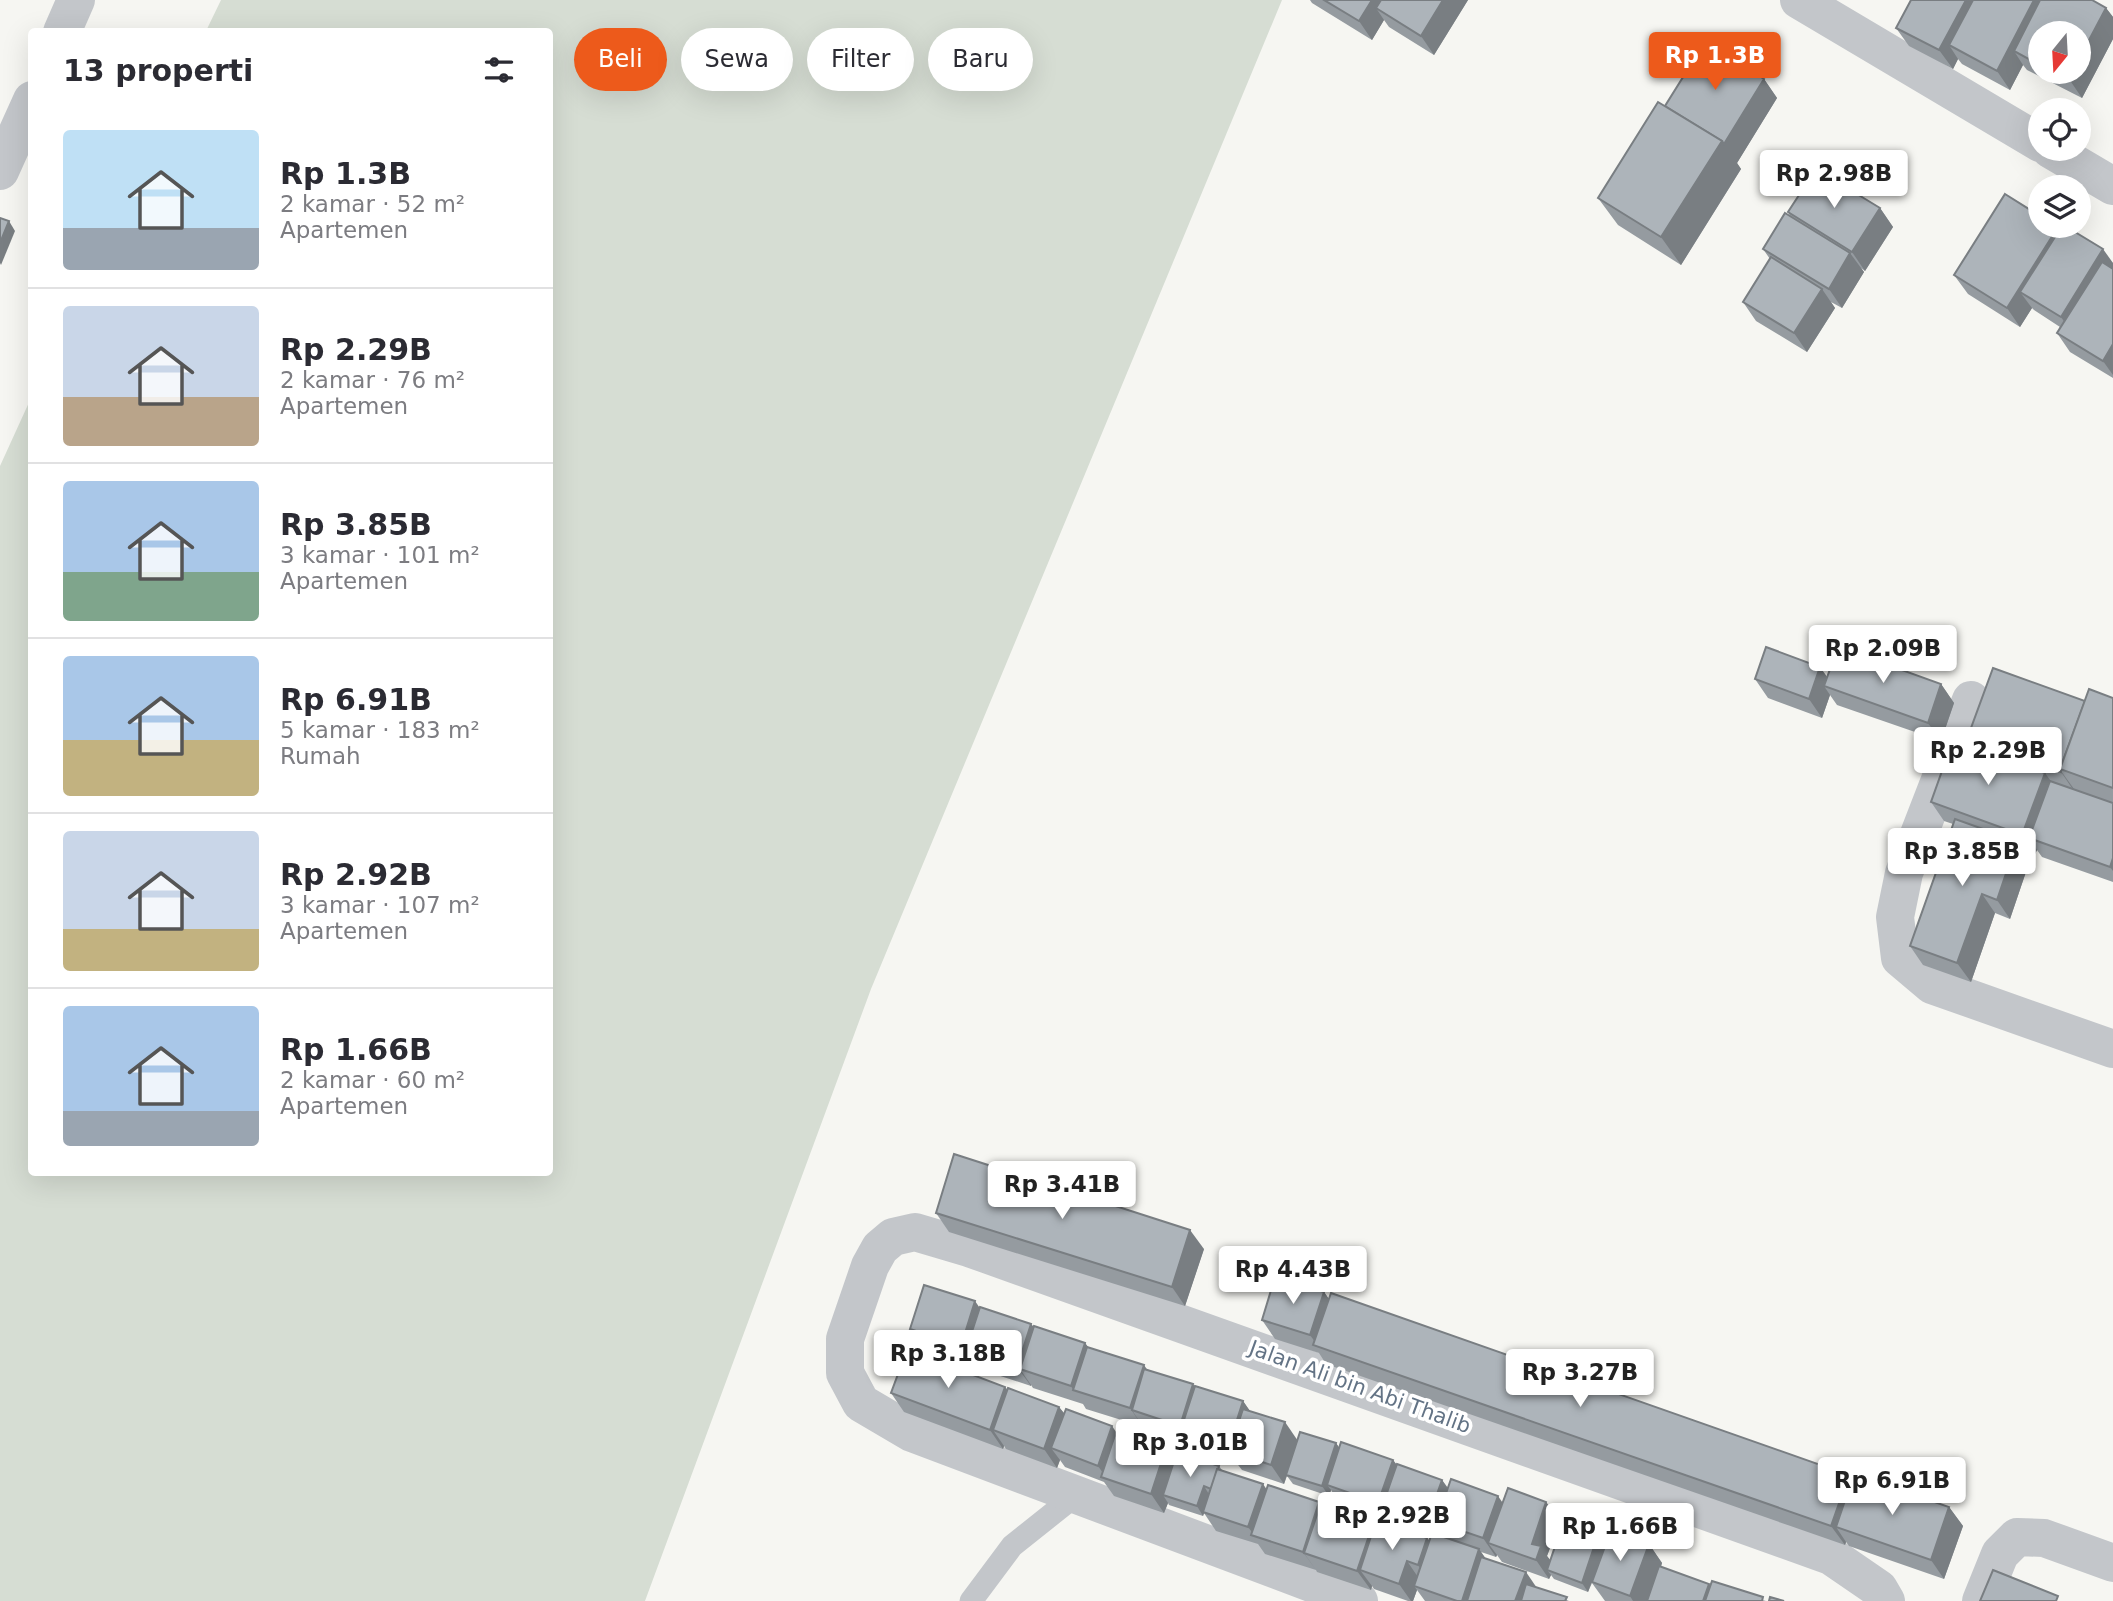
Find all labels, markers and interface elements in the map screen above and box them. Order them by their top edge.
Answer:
north arrow [2028,21,2091,84]
map controls [2028,21,2091,238]
chip: Beli [574,28,667,91]
chip: Sewa [681,28,793,91]
chip: Filter [807,28,914,91]
chip: Baru [928,28,1033,91]
pin: Rp 1.3B [1650,32,1780,92]
text: Rp 1.3B [1665,42,1765,68]
icon: filters [480,51,518,89]
text: 13 properti [63,53,253,88]
button: locate [2028,98,2091,161]
pin: Rp 2.98B [1762,150,1906,210]
text: Rp 1.3B [280,156,411,191]
icon: home [119,158,203,242]
text: Rp 2.98B [1776,160,1892,186]
button: layers [2028,175,2091,238]
text: 2 kamar · 52 m² [280,191,465,217]
text: Apartemen [280,217,408,243]
text: Rp 2.29B [280,332,432,367]
icon: home [119,334,203,418]
text: 2 kamar · 76 m² [280,367,465,393]
text: Apartemen [280,393,408,419]
text: Rp 3.85B [280,507,432,542]
icon: home [119,509,203,593]
text: 3 kamar · 101 m² [280,542,480,568]
text: Apartemen [280,568,408,594]
pin: Rp 2.09B [1811,626,1955,685]
text: Rp 2.09B [1825,635,1941,661]
text: Rp 6.91B [280,682,432,717]
icon: home [119,684,203,768]
text: 5 kamar · 183 m² [280,717,480,743]
pin: Rp 2.29B [1916,728,2060,787]
text: Rp 2.29B [1930,737,2046,763]
text: Rumah [280,743,361,769]
pin: Rp 3.85B [1890,828,2034,888]
text: Rp 3.85B [1904,838,2020,864]
text: Rp 2.92B [280,857,432,892]
icon: home [119,859,203,943]
text: 3 kamar · 107 m² [280,892,480,918]
text: Apartemen [280,918,408,944]
text: Rp 1.66B [280,1032,432,1067]
icon: home [119,1034,203,1118]
text: 2 kamar · 60 m² [280,1067,465,1093]
text: Apartemen [280,1093,408,1119]
pin: Rp 3.41B [990,1162,1134,1221]
text: Rp 3.41B [1004,1171,1120,1197]
pin: Rp 4.43B [1221,1246,1365,1306]
text: Rp 4.43B [1235,1256,1351,1282]
pin: Rp 3.18B [876,1330,1020,1390]
street label: Jalan Ali bin Abi Thalib [1244,1335,1474,1438]
text: Rp 3.18B [890,1340,1006,1366]
pin: Rp 3.27B [1508,1350,1652,1409]
text: Rp 3.27B [1522,1359,1638,1385]
pin: Rp 3.01B [1118,1420,1262,1479]
text: Rp 3.01B [1132,1429,1248,1455]
pin: Rp 6.91B [1820,1458,1964,1517]
text: Rp 6.91B [1834,1467,1950,1493]
pin: Rp 2.92B [1320,1492,1464,1552]
text: Rp 2.92B [1334,1502,1450,1528]
pin: Rp 1.66B [1548,1504,1692,1563]
text: Rp 1.66B [1562,1513,1678,1539]

